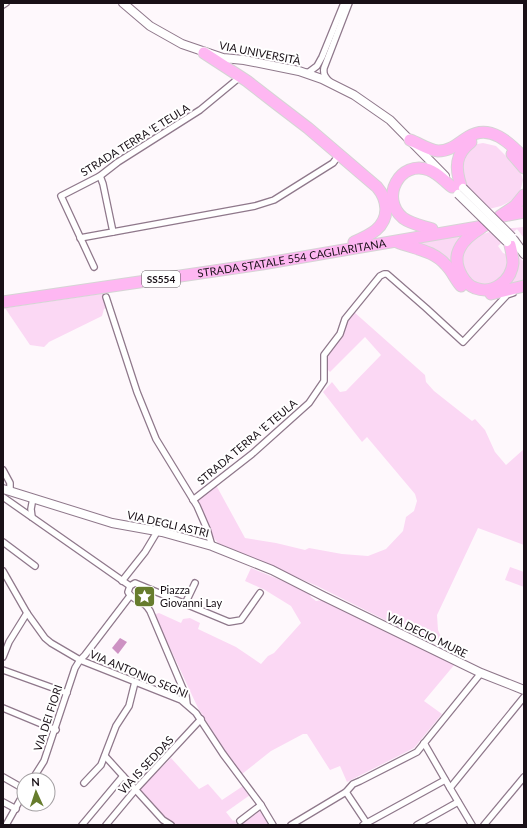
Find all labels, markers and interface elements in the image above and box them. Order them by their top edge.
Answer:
street label: VIA UNIVERSITÀ [218,38,303,67]
street label: STRADA TERRA 'E TEULA [78,100,192,179]
street label: STRADA STATALE 554 CAGLIARITANA [196,236,388,279]
road number: SS554 [142,271,180,287]
street label: STRADA TERRA 'E TEULA [194,396,300,487]
street label: VIA DEGLI ASTRI [126,508,211,539]
place icon: Piazza Giovanni Lay [131,583,157,609]
place label: Piazza Giovanni Lay [160,583,222,609]
street label: VIA DECIO MURE [385,609,470,660]
street label: VIA ANTONIO SEGNI [88,647,190,700]
street label: VIA DEI FIORI [31,683,64,753]
street label: VIA IS SEDDAS [115,733,176,796]
north arrow [16,772,56,812]
text: N [31,775,40,788]

